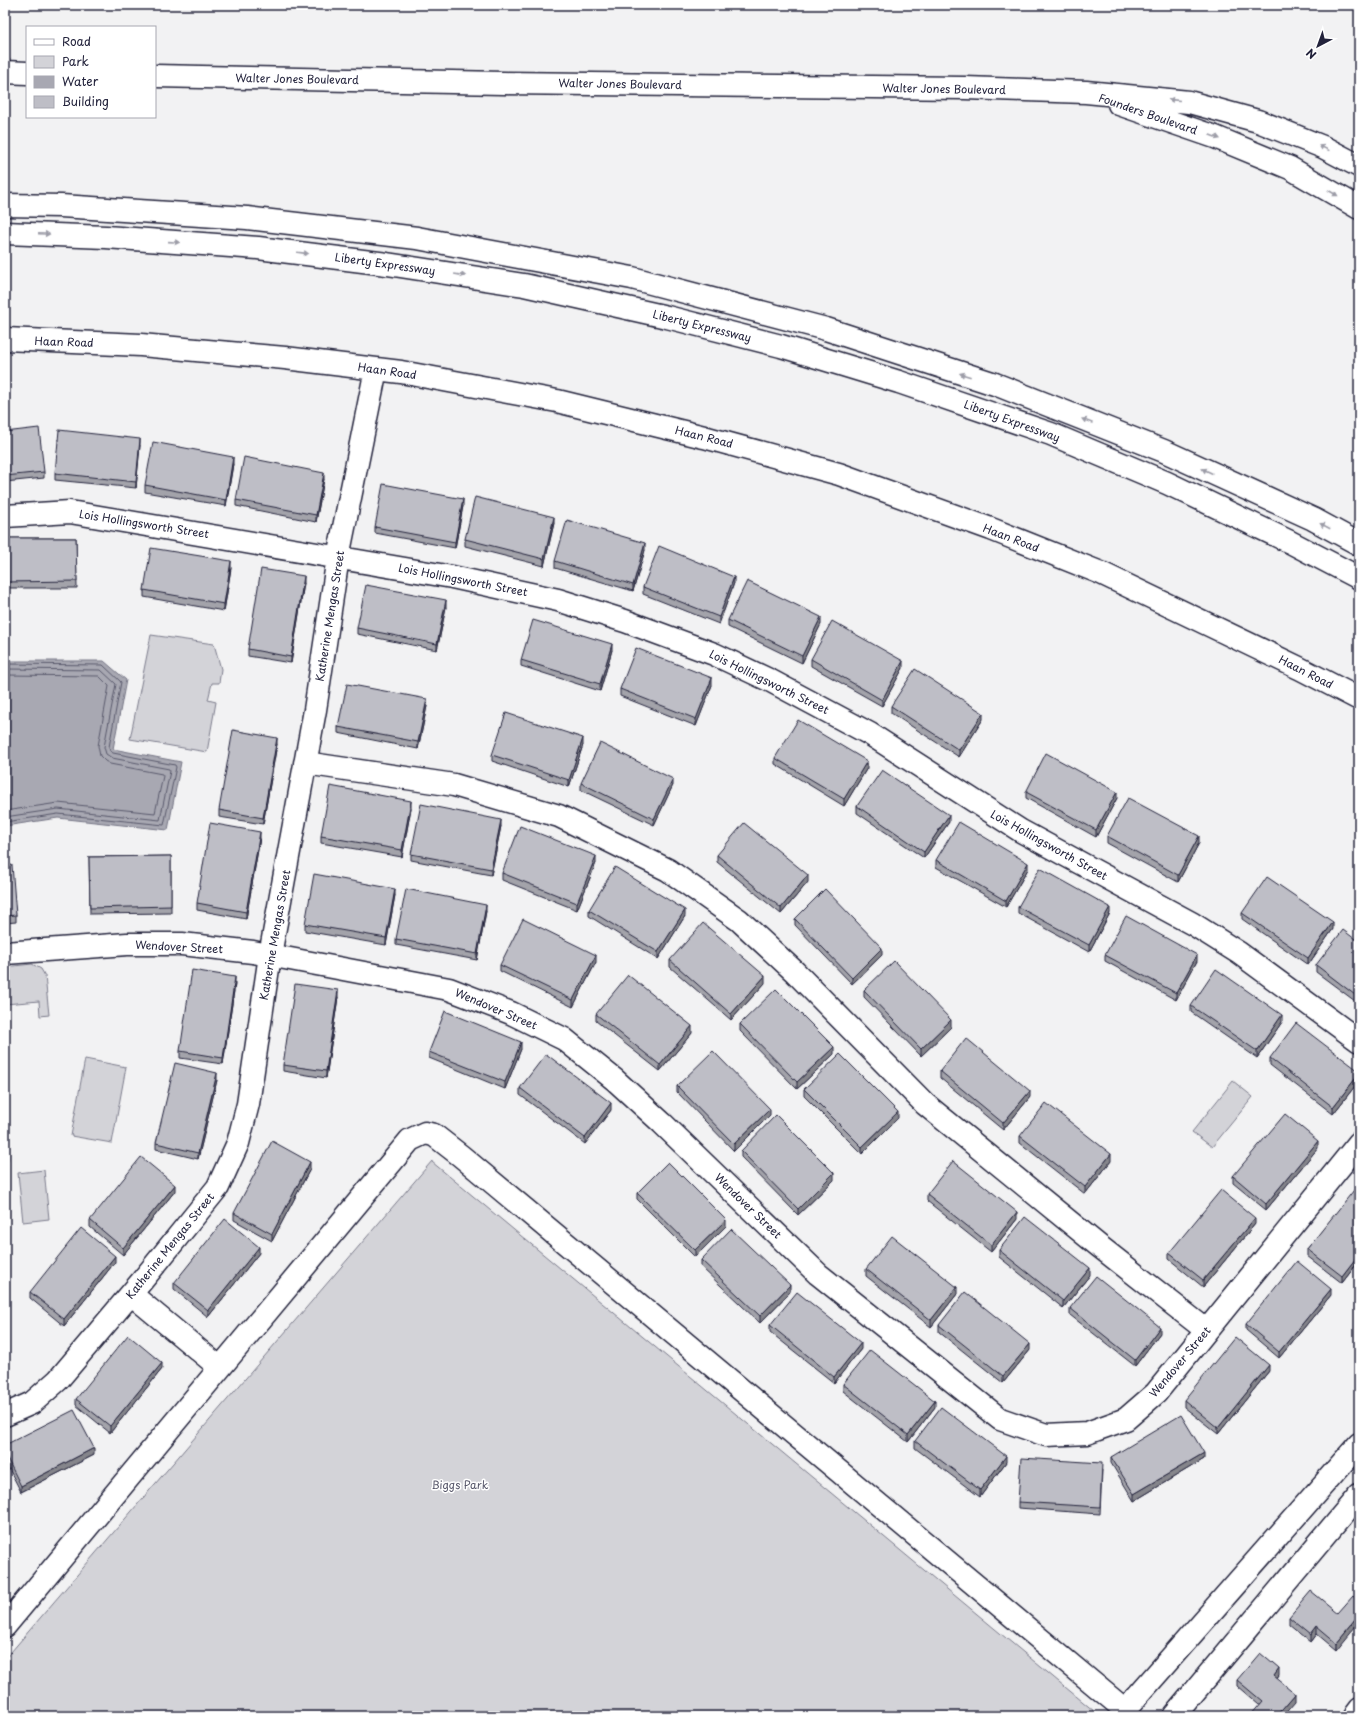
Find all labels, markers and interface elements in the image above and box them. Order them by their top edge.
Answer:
legend [26,26,156,118]
north arrow [1298,26,1338,66]
text: Road [62,32,91,50]
text: N [1302,44,1320,63]
text: Park [62,52,89,70]
street label: Walter Jones Boulevard [235,69,359,88]
text: Water [62,72,99,90]
street label: Walter Jones Boulevard [558,74,682,93]
street label: Walter Jones Boulevard [882,79,1006,98]
street label: Founders Boulevard [1096,89,1200,139]
text: Building [62,92,109,110]
one-way arrow [1168,97,1180,104]
one-way arrow [1210,135,1222,141]
one-way arrow [1319,145,1330,151]
one-way arrow [1327,189,1339,196]
one-way arrow [38,231,50,238]
one-way arrow [168,238,180,245]
street label: Liberty Expressway [334,248,436,279]
one-way arrow [297,250,309,257]
one-way arrow [454,272,466,278]
street label: Liberty Expressway [651,305,753,346]
street label: Haan Road [34,332,94,351]
street label: Haan Road [357,358,418,383]
one-way arrow [959,372,971,378]
street label: Liberty Expressway [962,395,1063,446]
one-way arrow [1080,417,1092,423]
street label: Haan Road [673,421,735,452]
one-way arrow [1201,468,1212,474]
street label: Lois Hollingsworth Street [78,505,211,542]
street label: Haan Road [980,519,1042,556]
one-way arrow [1319,522,1331,529]
street label: Katherine Mengas Street [311,549,348,683]
street label: Lois Hollingsworth Street [397,559,530,600]
street label: Lois Hollingsworth Street [706,645,832,718]
street label: Haan Road [1276,651,1336,693]
street label: Lois Hollingsworth Street [988,805,1111,884]
street label: Katherine Mengas Street [255,868,294,1002]
street label: Wendover Street [135,936,224,957]
street label: Wendover Street [452,984,540,1034]
street label: Wendover Street [711,1169,786,1243]
street label: Katherine Mengas Street [121,1189,218,1302]
street label: Wendover Street [1145,1322,1215,1401]
park label: Biggs Park [432,1476,489,1493]

